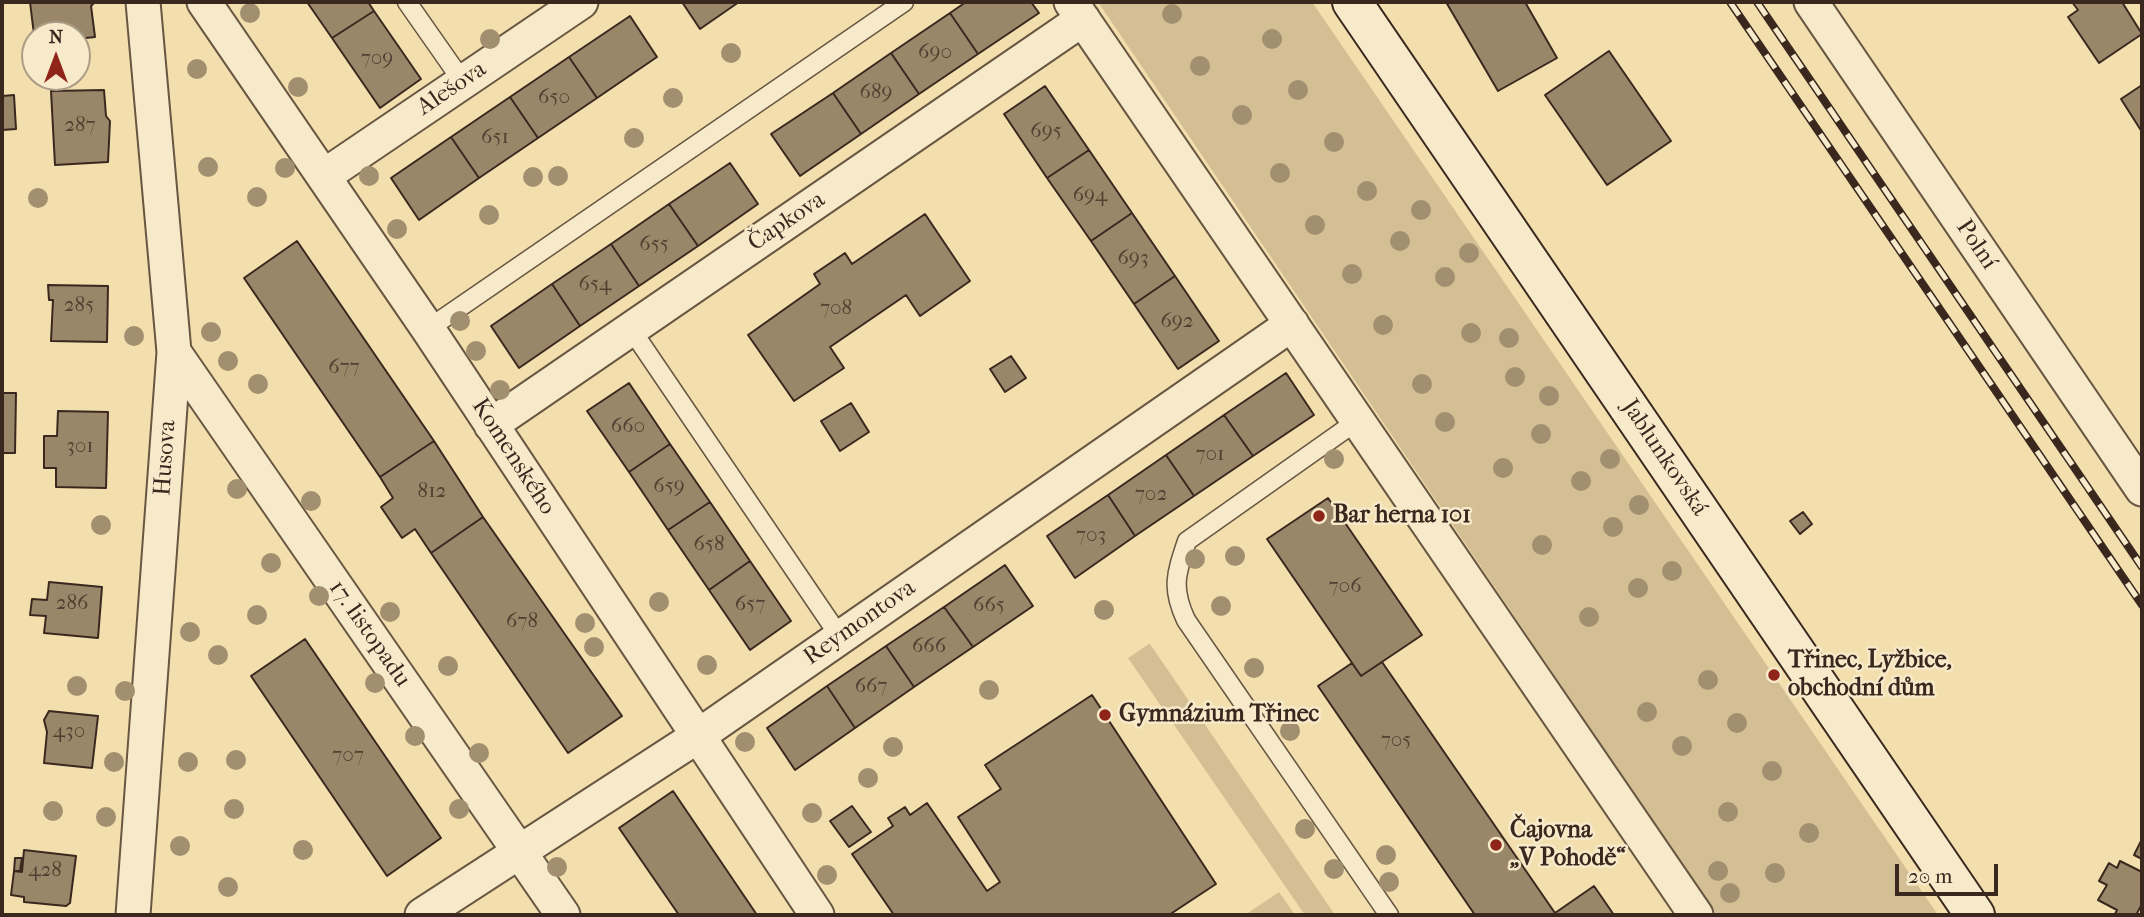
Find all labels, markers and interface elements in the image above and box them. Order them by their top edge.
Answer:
north arrow [21,21,91,91]
text: N [49,26,63,48]
house number: 690 [918,40,952,66]
house number: 709 [361,46,393,72]
street label: Alešova [412,55,492,123]
house number: 689 [860,80,892,106]
house number: 650 [538,85,570,111]
house number: 287 [64,113,96,139]
house number: 695 [1030,119,1062,145]
house number: 651 [481,125,509,151]
house number: 694 [1073,183,1107,209]
street label: Čapkova [743,186,831,258]
street label: Polní [1949,215,2003,275]
house number: 655 [639,232,669,258]
house number: 693 [1118,246,1148,272]
house number: 654 [579,272,611,298]
house number: 285 [64,293,94,319]
house number: 708 [820,296,852,322]
house number: 692 [1160,309,1194,335]
house number: 677 [328,355,360,381]
street label: Komenského [465,393,561,521]
street label: Jablunkovská [1615,394,1713,522]
house number: 660 [611,414,645,440]
street label: Husova [149,419,183,497]
house number: 301 [66,434,94,460]
house number: 701 [1195,442,1225,468]
house number: 659 [653,474,685,500]
house number: 812 [418,479,446,505]
house number: 702 [1135,482,1167,508]
place label: Bar herna 101 [1333,502,1471,530]
marker: Bar herna 101 [1311,508,1327,524]
house number: 703 [1076,523,1106,549]
house number: 658 [694,532,724,558]
street label: Reymontova [798,574,922,672]
house number: 706 [1328,574,1362,600]
street label: 17. listopadu [322,575,416,693]
house number: 286 [56,591,88,617]
house number: 657 [735,592,765,618]
house number: 665 [973,593,1005,619]
house number: 678 [506,609,538,635]
house number: 666 [912,634,946,660]
place label: Třinec, Lyžbice, obchodní dům [1788,647,1952,703]
marker: Třinec, Lyžbice, obchodní dům [1766,667,1782,683]
house number: 667 [855,674,887,700]
place label: Gymnázium Třinec [1119,701,1319,729]
marker: Gymnázium Třinec [1097,707,1113,723]
house number: 430 [53,719,85,745]
house number: 705 [1381,728,1411,754]
house number: 707 [332,743,364,769]
place label: Čajovna „V Pohodě“ [1510,817,1625,873]
marker: Čajovna „V Pohodě“ [1488,837,1504,853]
scale bar [1899,850,2002,894]
house number: 428 [28,858,62,884]
text: 20 m [1908,864,1952,888]

